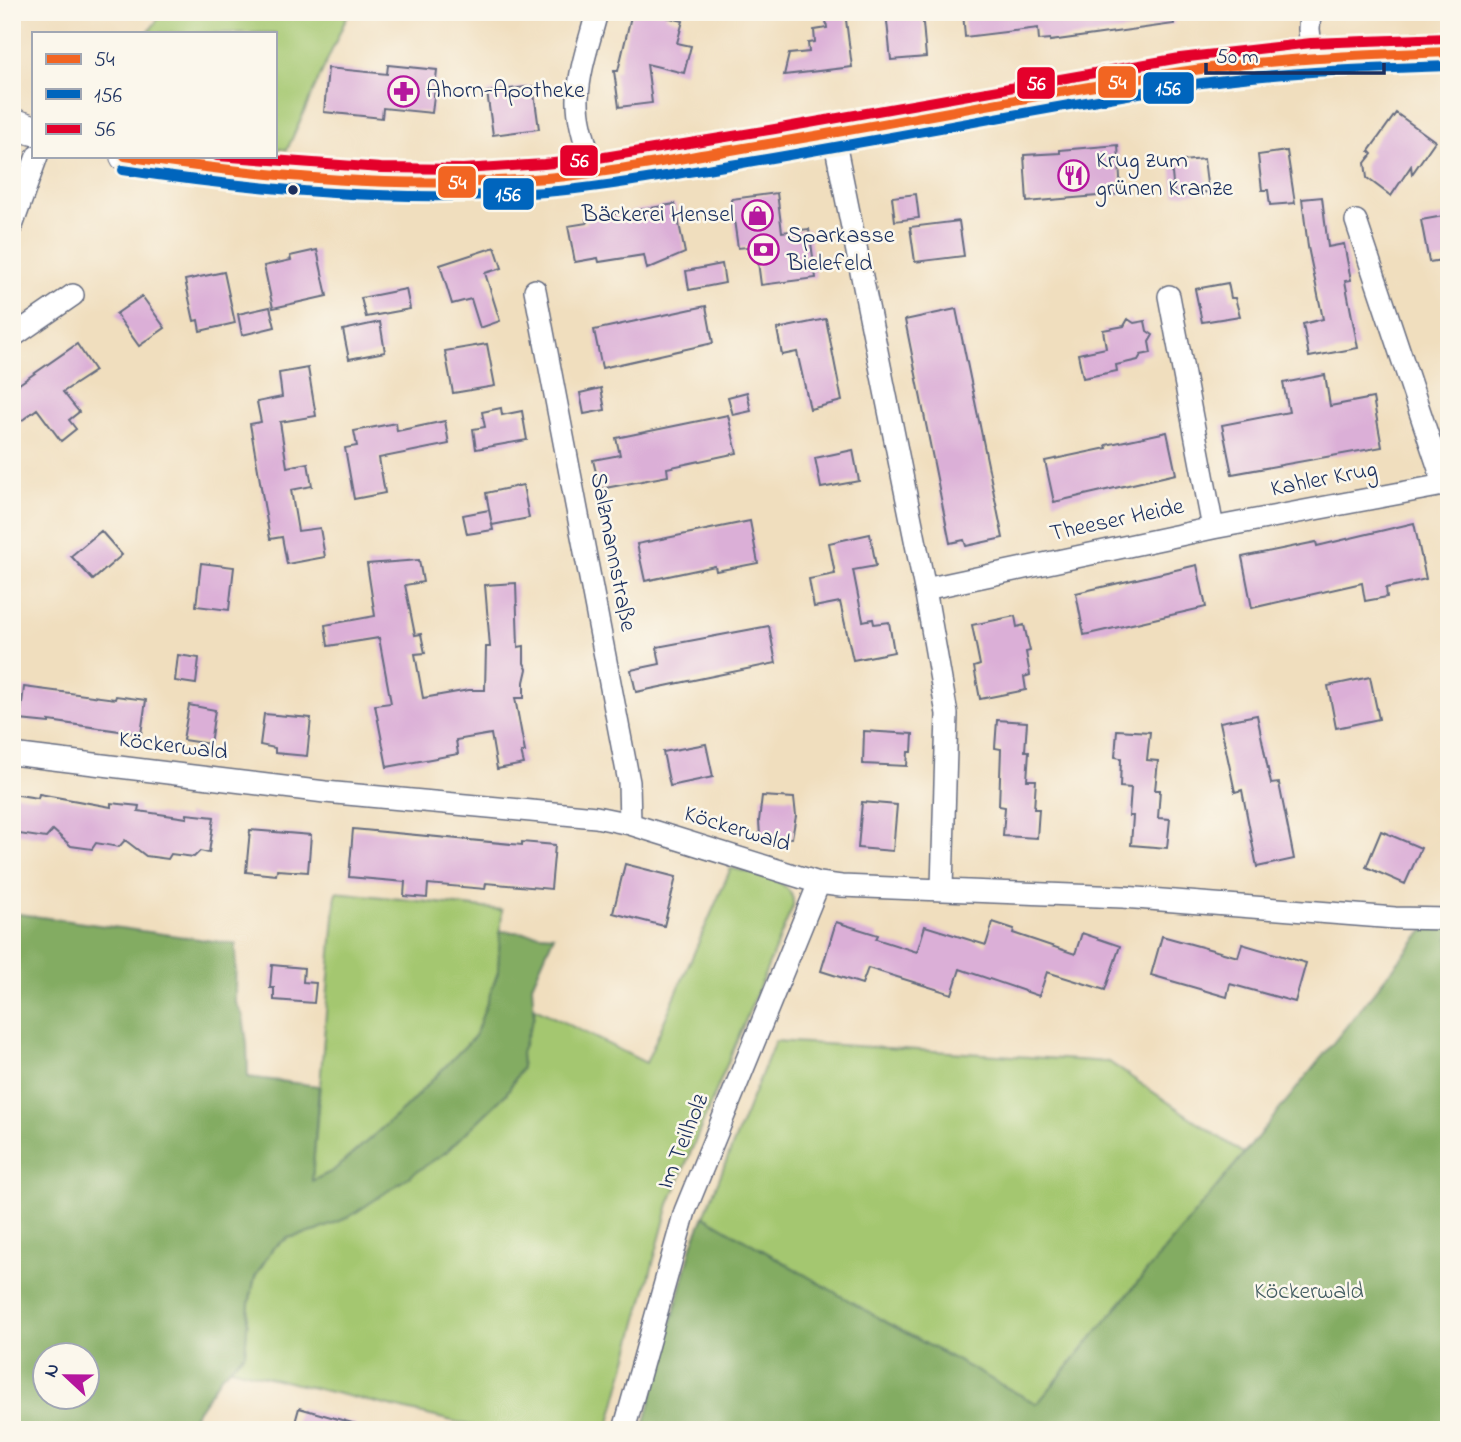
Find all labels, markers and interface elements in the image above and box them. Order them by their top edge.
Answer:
legend [32,32,276,158]
scale bar [1206,32,1384,76]
text: 50 m [1216,43,1259,73]
text: 54 [94,46,115,76]
line badge: 54 [1097,65,1137,99]
line badge: 56 [1016,66,1056,100]
text: 54 [1108,71,1127,98]
line badge: 156 [1142,71,1195,105]
text: 56 [1026,72,1046,99]
pharmacy icon: Ahorn-Apotheke [386,74,420,108]
place label: Ahorn-Apotheke [426,74,585,109]
text: 156 [1155,77,1181,104]
text: 156 [94,82,122,112]
text: 56 [94,116,115,146]
line badge: 56 [559,144,599,177]
place label: Krug zum grünen Kranze [1095,144,1233,207]
text: 56 [569,149,589,176]
restaurant icon: Krug zum grünen Kranze [1056,158,1090,192]
line badge: 54 [437,165,477,199]
text: 54 [448,171,467,198]
line badge: 156 [482,177,535,211]
unlabelled marker [286,183,300,197]
text: 156 [495,183,521,210]
place label: Bäckerei Hensel [581,198,734,233]
shop icon: Bäckerei Hensel [740,198,774,232]
place label: Sparkasse Bielefeld [786,219,895,282]
bank icon: Sparkasse Bielefeld [747,233,781,267]
street label: Kahler Krug [1268,453,1380,507]
street label: Salzmannstraße [579,469,645,635]
street label: Theeser Heide [1047,490,1188,552]
street label: Köckerwald [116,723,230,771]
street label: Köckerwald [679,797,795,863]
street label: Im Teilholz [649,1088,719,1195]
park label: Köckerwald [1254,1275,1364,1310]
north arrow [32,1340,102,1410]
text: N [38,1359,68,1382]

